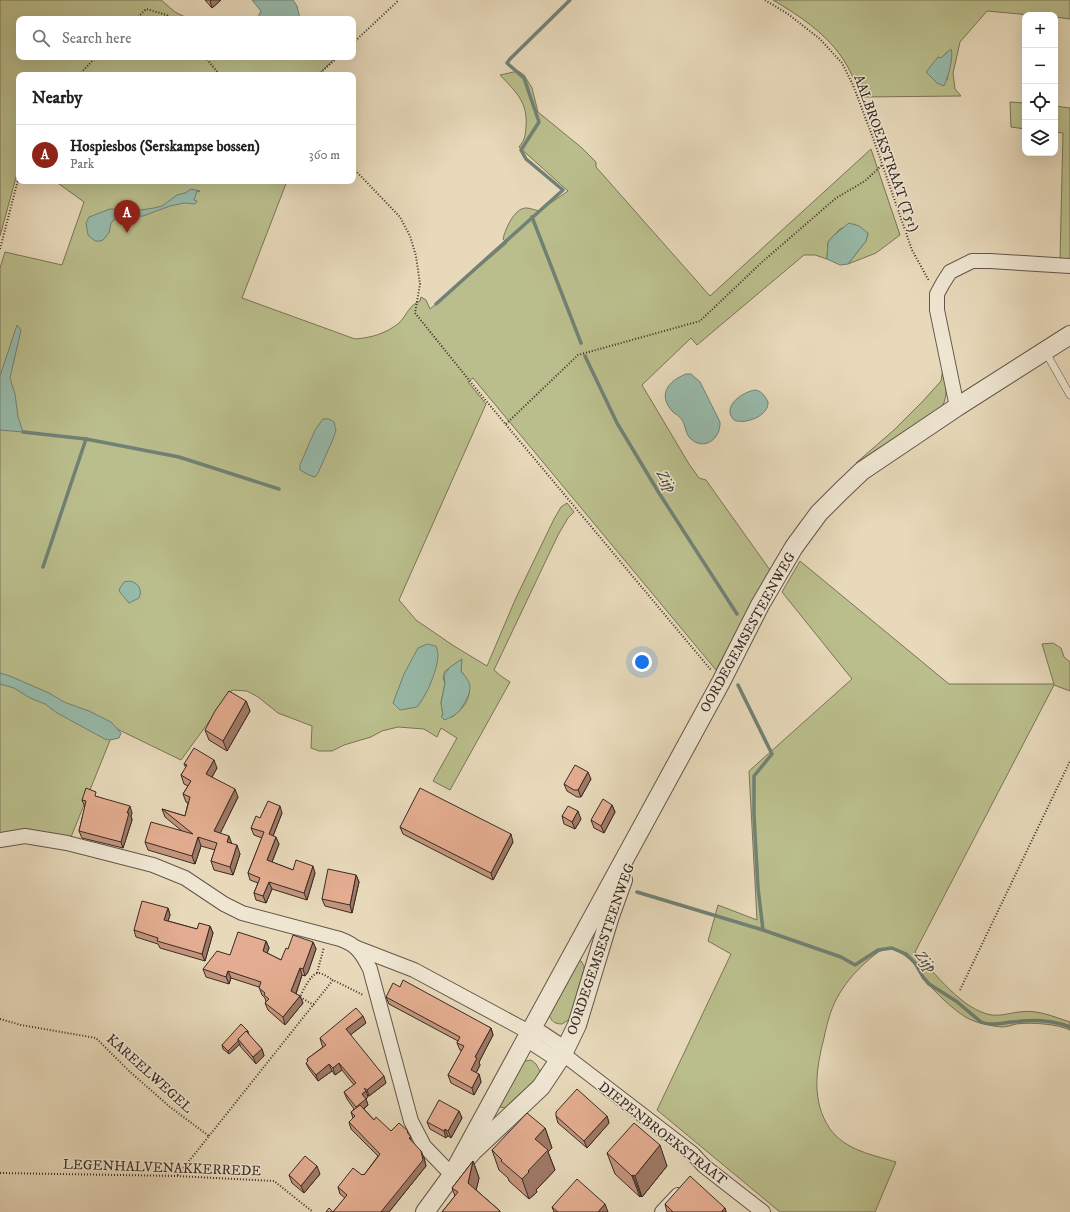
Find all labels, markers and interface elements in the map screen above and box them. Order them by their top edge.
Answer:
map controls [1022,12,1058,156]
button: + [1022,12,1058,48]
search box [16,16,356,60]
icon: search [30,27,52,49]
text: Search here [62,29,131,48]
button: − [1022,48,1058,84]
street label: AALBROEKSTRAAT (T51) [849,72,923,235]
button: locate [1022,84,1058,120]
text: Nearby [32,87,82,109]
button: layers [1022,120,1058,156]
text: Hospiesbos (Serskampse bossen) [70,137,260,156]
text: A [41,147,49,163]
text: 360 m [309,147,340,163]
text: Park [70,156,94,172]
pin: A [114,200,140,233]
water label: Zijp [652,465,681,497]
street label: OORDEGEMSESTEENWEG [696,549,800,716]
your location [632,652,652,672]
street label: OORDEGEMSESTEENWEG [563,861,639,1038]
water label: Zijp [910,945,941,977]
street label: KAREELWEGEL [102,1030,196,1117]
street label: DIEPENBROEKSTRAAT [595,1078,731,1190]
street label: LEGENHALVENAKKERREDE [63,1156,261,1180]

